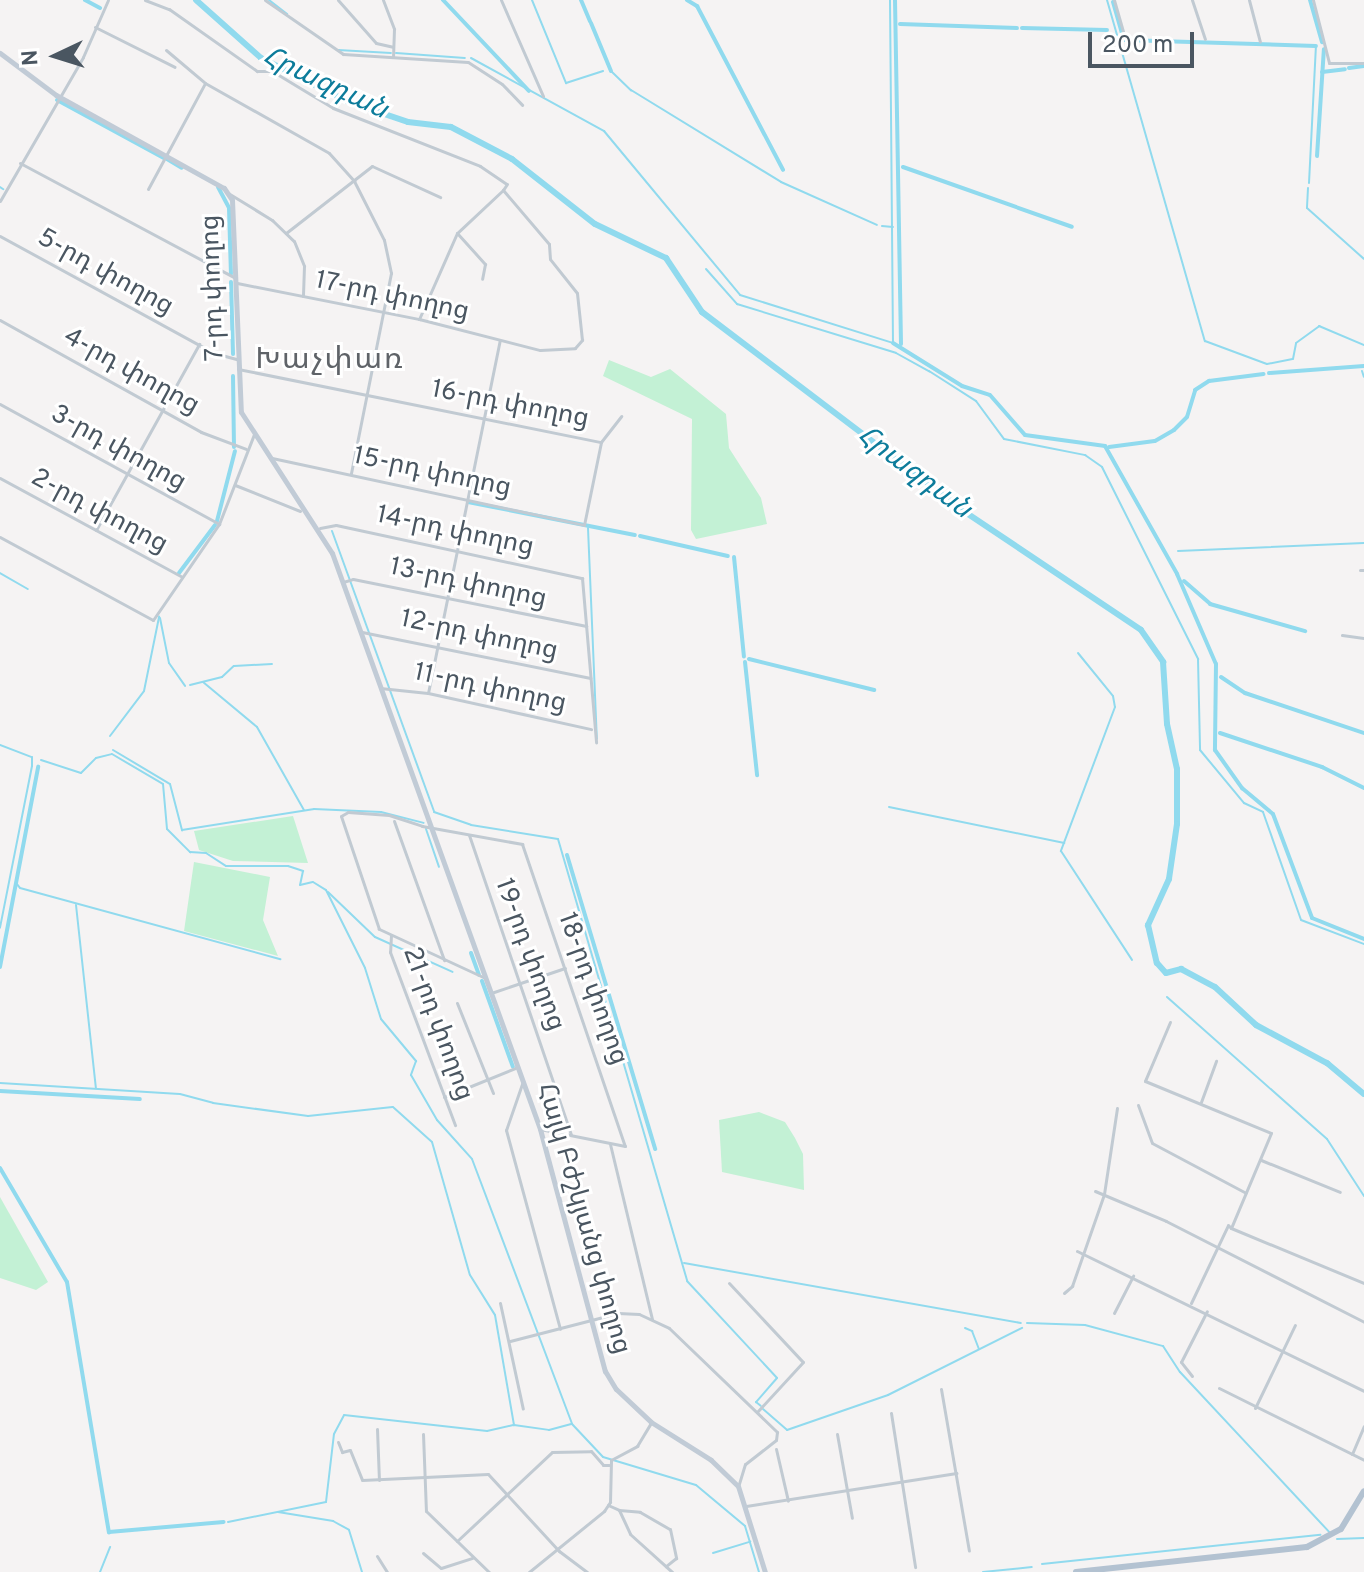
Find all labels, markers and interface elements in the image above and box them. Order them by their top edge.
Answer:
north arrow [16,16,96,96]
scale bar [1092,16,1198,66]
text: 200 m [1102,31,1173,61]
water label: Հրազդան [257,40,393,128]
text: N [18,49,46,67]
street label: 7-րդ փողոց [196,214,232,362]
street label: 5-րդ փողոց [32,223,178,323]
street label: 17-րդ փողոց [312,265,472,329]
street label: 4-րդ փողոց [58,322,204,422]
district label: Խաչփառ [255,343,405,379]
street label: 16-րդ փողոց [429,374,591,436]
street label: 3-րդ փողոց [45,399,191,499]
water label: Հրազդան [850,419,978,527]
street label: 15-րդ փողոց [350,441,514,505]
street label: 2-րդ փողոց [25,463,173,561]
street label: 14-րդ փողոց [374,500,536,564]
street label: 13-րդ փողոց [387,552,549,616]
street label: 12-րդ փողոց [397,604,561,668]
street label: 11-րդ փողոց [411,658,569,720]
street label: 19-րդ փողոց [487,875,571,1035]
street label: 18-րդ փողոց [550,909,634,1069]
street label: 21-րդ փողոց [395,943,479,1105]
street label: Հայկ Բժշկյանց փողոց [529,1080,637,1358]

